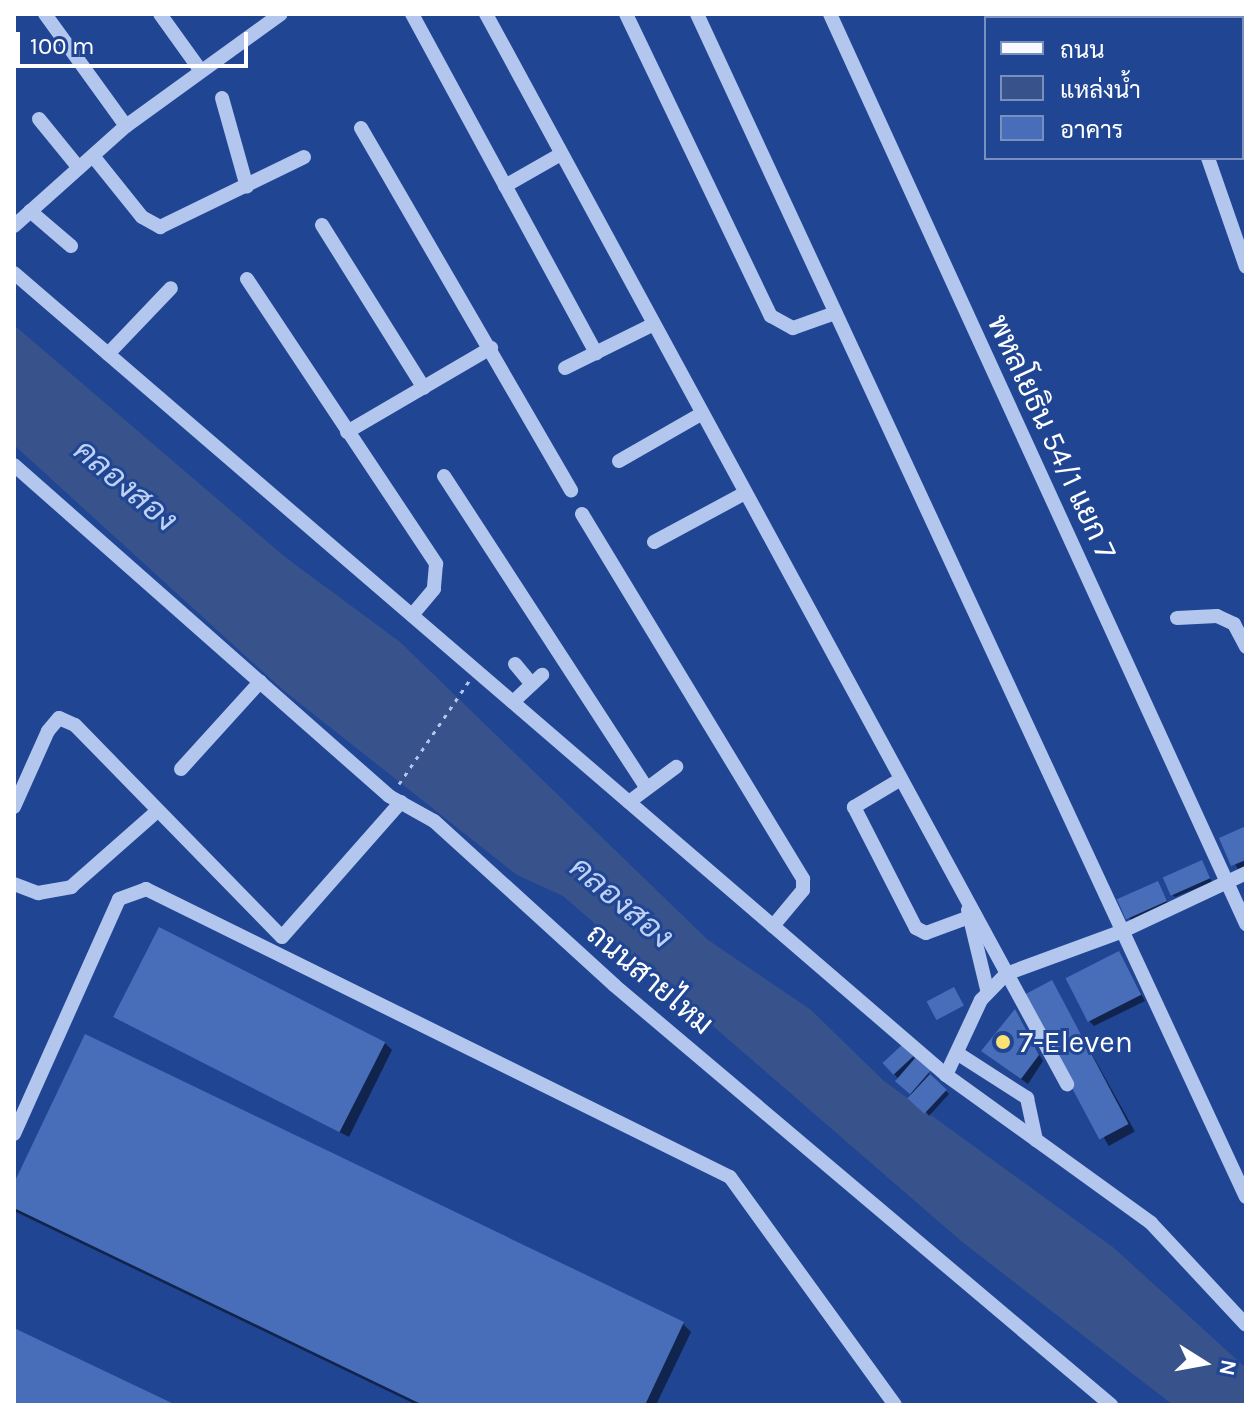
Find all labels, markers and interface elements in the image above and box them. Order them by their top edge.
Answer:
scale bar [20,16,252,66]
legend [984,16,1244,160]
text: 100 m [30,32,95,60]
text: ถนน [1060,36,1105,64]
text: แหล่งน้ำ [1060,76,1141,104]
text: อาคาร [1060,116,1123,144]
street label: พหลโยธิน 54/1 แยก 7 [980,309,1124,565]
water label: คลองสอง [66,432,184,540]
water label: คลองสอง [562,849,680,957]
street label: ถนนสายไหม [579,916,721,1042]
place label: 7-Eleven [1019,1024,1133,1060]
marker: 7-Eleven [994,1033,1012,1051]
north arrow [1164,1323,1244,1403]
text: N [1213,1357,1242,1378]

